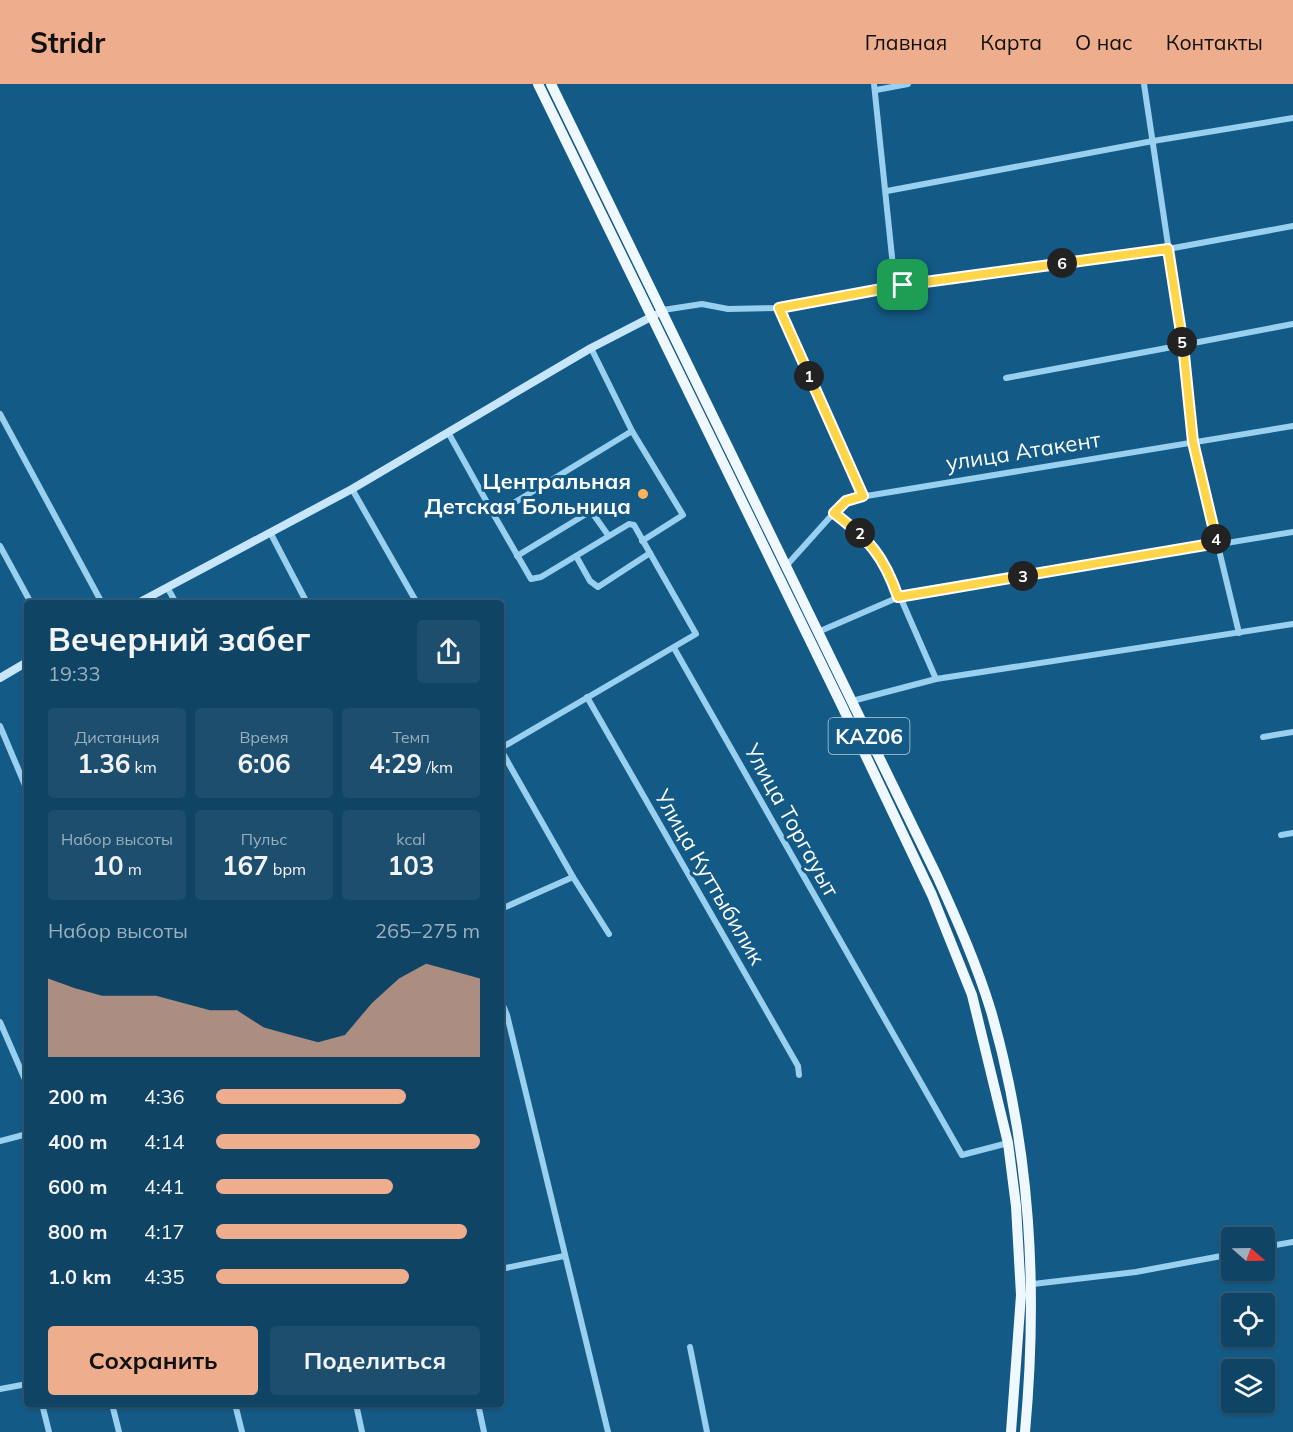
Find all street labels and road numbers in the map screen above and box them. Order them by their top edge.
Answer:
street label: улица Атакент [944,425,1102,477]
road number: KАZ06 [828,718,910,754]
street label: Улица Торгауыт [738,738,846,901]
street label: Улица Куттыбилик [648,784,772,970]

